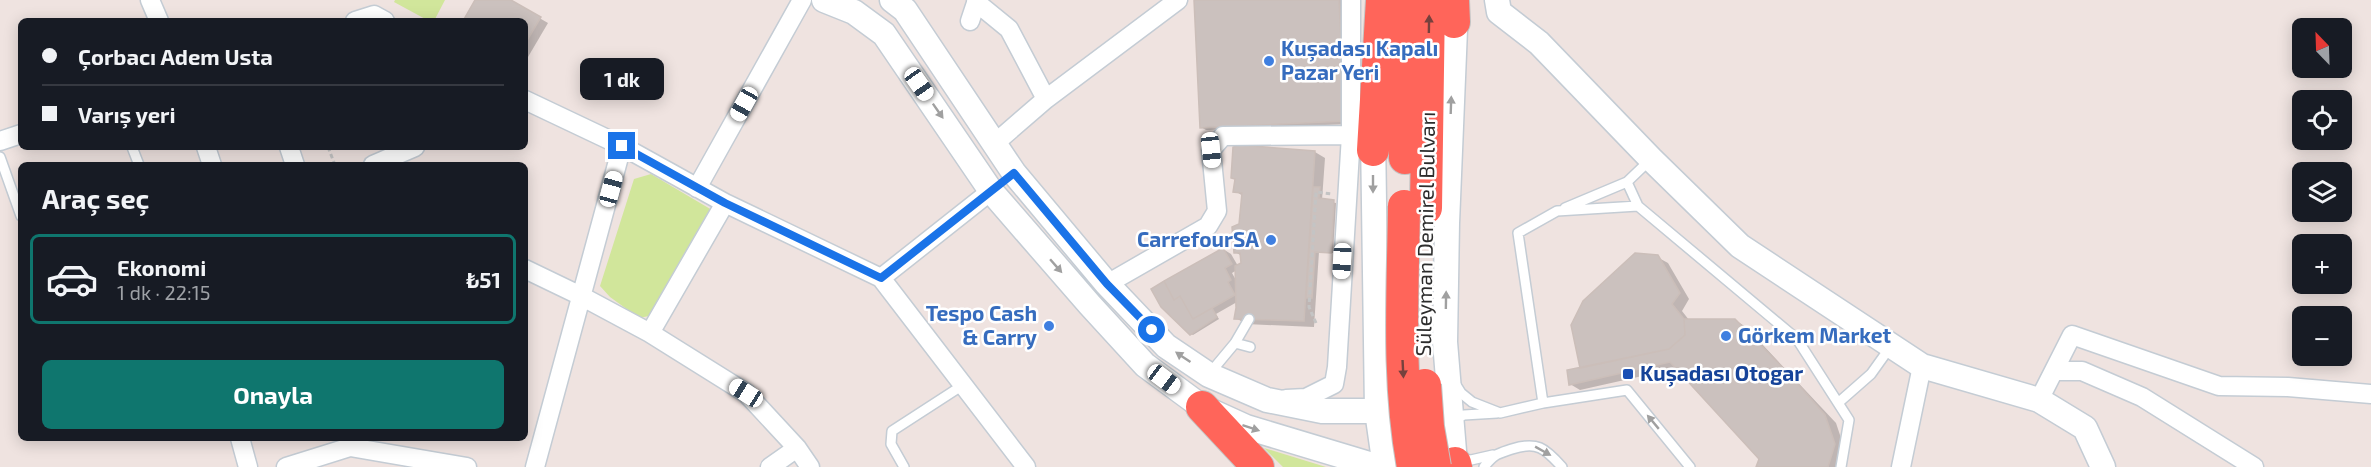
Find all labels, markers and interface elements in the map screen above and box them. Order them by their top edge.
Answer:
one-way arrow [1424,14,1433,33]
north arrow [2292,18,2352,78]
map controls [2292,18,2352,366]
place label: Kuşadası Kapalı Pazar Yeri [1281,35,1438,84]
text: Çorbacı Adem Usta [78,43,273,69]
marker: Kuşadası Kapalı Pazar Yeri [1262,54,1276,68]
callout: 1 dk [580,59,664,101]
car [901,64,937,104]
text: 1 dk [604,67,640,91]
car [727,84,761,124]
button: locate [2292,90,2352,150]
one-way arrow [1447,96,1456,115]
text: Varış yeri [78,101,176,127]
one-way arrow [932,103,944,119]
street label: Süleyman Demirel Bulvarı [1410,111,1439,357]
car [1200,131,1222,169]
route end [608,132,635,159]
button: layers [2292,162,2352,222]
car [598,169,624,209]
one-way arrow [1369,175,1378,194]
text: Araç seç [42,182,149,214]
place label: CarrefourSA [1137,226,1259,251]
marker: CarrefourSA [1264,233,1278,247]
button: + [2292,234,2352,294]
car [1332,243,1352,279]
icon: car [45,252,99,306]
text: Ekonomi [117,254,206,280]
one-way arrow [1049,258,1062,273]
text: ₺51 [466,266,501,292]
text: 1 dk · 22:15 [117,280,210,304]
one-way arrow [1441,290,1451,309]
place label: Tespo Cash & Carry [926,300,1037,350]
button: − [2292,306,2352,366]
route start [1138,316,1165,343]
marker: Tespo Cash & Carry [1042,319,1056,333]
place label: Görkem Market [1738,322,1892,347]
marker: Görkem Market [1719,329,1733,343]
one-way arrow [1175,352,1192,363]
button: Onayla [42,360,504,429]
one-way arrow [1398,360,1408,379]
place label: Kuşadası Otogar [1640,360,1803,387]
car [1144,361,1184,397]
marker: Kuşadası Otogar [1621,367,1635,381]
car [726,376,766,410]
one-way arrow [1647,415,1660,430]
one-way arrow [1242,424,1260,433]
one-way arrow [1534,445,1552,455]

